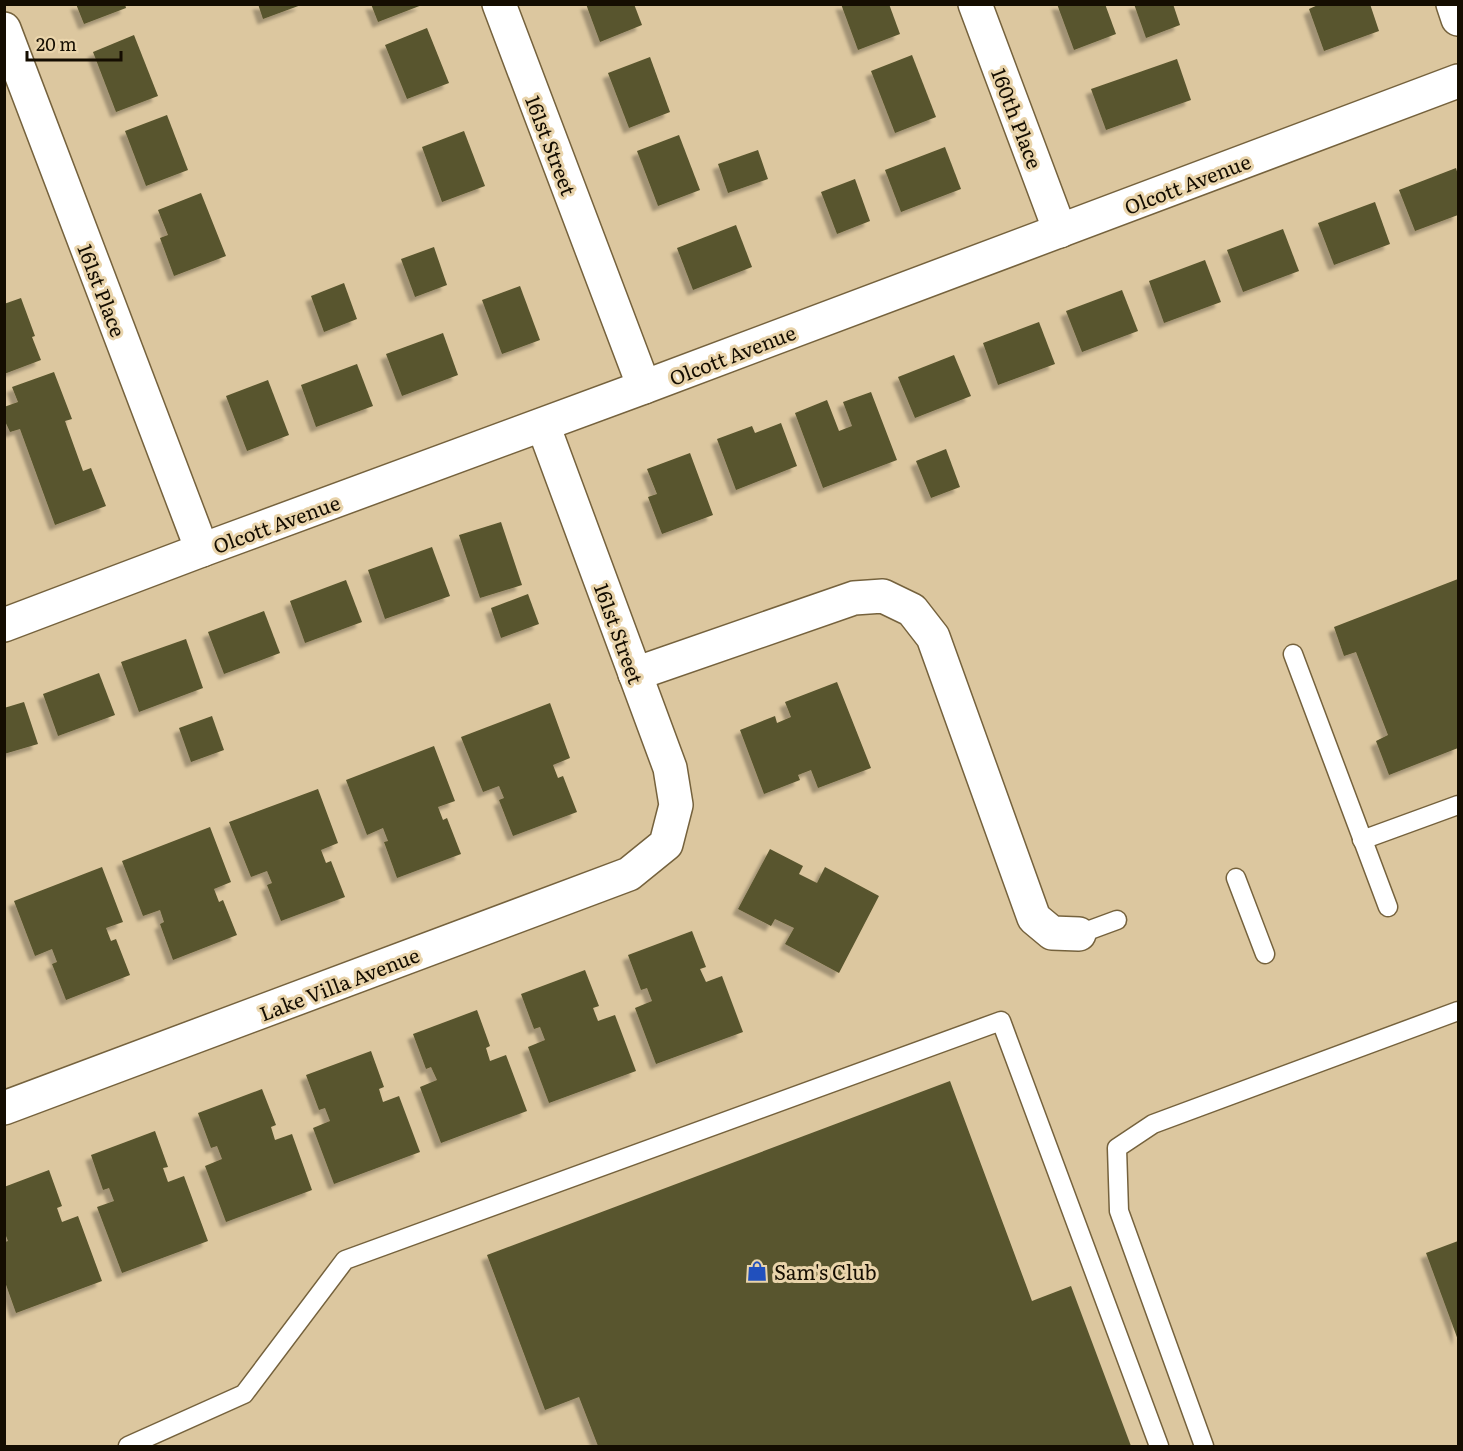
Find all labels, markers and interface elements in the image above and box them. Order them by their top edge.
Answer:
scale bar [27,24,122,62]
text: 20 m [36,30,77,57]
street label: 160th Place [985,63,1051,173]
street label: 161st Street [519,91,585,199]
street label: Olcott Avenue [1119,145,1255,221]
street label: 161st Place [72,239,134,341]
street label: Olcott Avenue [664,316,800,392]
street label: Olcott Avenue [208,486,344,560]
street label: 161st Street [588,578,652,688]
street label: Lake Villa Avenue [255,939,423,1027]
place label: Sam's Club [774,1256,877,1286]
shop icon: Sam's Club [745,1259,769,1283]

